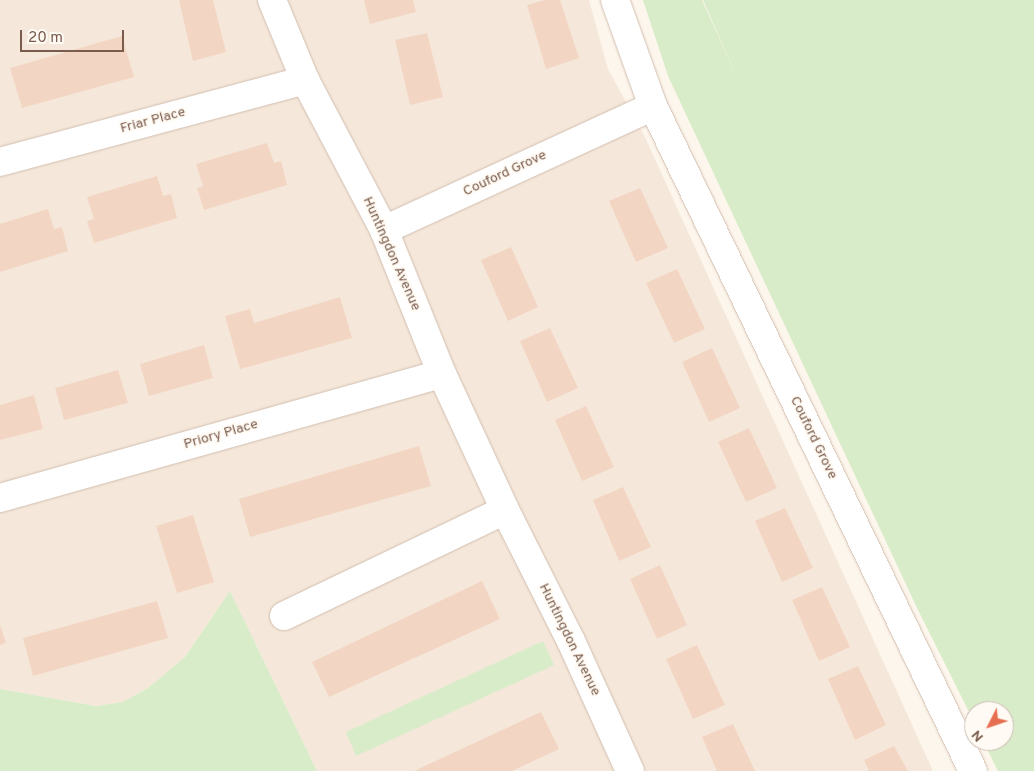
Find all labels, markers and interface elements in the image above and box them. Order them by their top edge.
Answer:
scale bar [22,20,126,52]
text: 20 m [28,29,63,48]
street label: Friar Place [119,104,187,138]
street label: Couford Grove [461,147,549,201]
street label: Huntingdon Avenue [358,194,424,314]
street label: Couford Grove [786,394,840,482]
street label: Priory Place [182,416,260,454]
street label: Huntingdon Avenue [534,581,604,699]
north arrow [964,701,1014,751]
text: N [968,726,988,745]

